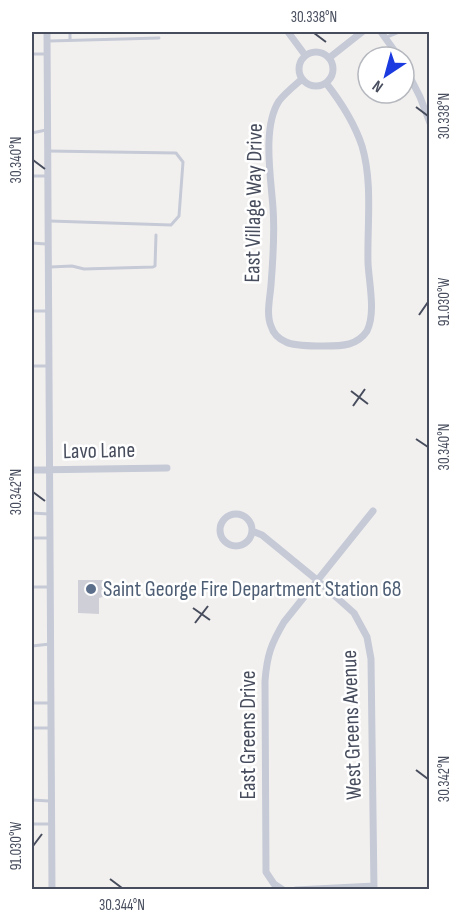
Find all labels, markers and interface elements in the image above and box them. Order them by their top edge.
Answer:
text: 30.338°N [291,8,337,27]
north arrow [356,45,416,105]
text: N [369,76,387,96]
text: 30.338°N [435,93,454,139]
street label: East Village Way Drive [239,123,269,283]
text: 30.340°N [7,137,26,183]
text: 91.030°W [435,277,454,326]
text: 30.340°N [435,424,454,470]
street label: Lavo Lane [63,437,135,465]
text: 30.342°N [7,469,26,515]
place label: Saint George Fire Department Station 68 [103,576,401,603]
marker: Saint George Fire Department Station 68 [84,582,98,596]
street label: West Greens Avenue [336,649,368,801]
street label: East Greens Drive [235,670,262,800]
text: 30.342°N [435,756,454,802]
text: 91.030°W [7,821,26,870]
text: 30.344°N [99,896,145,915]

